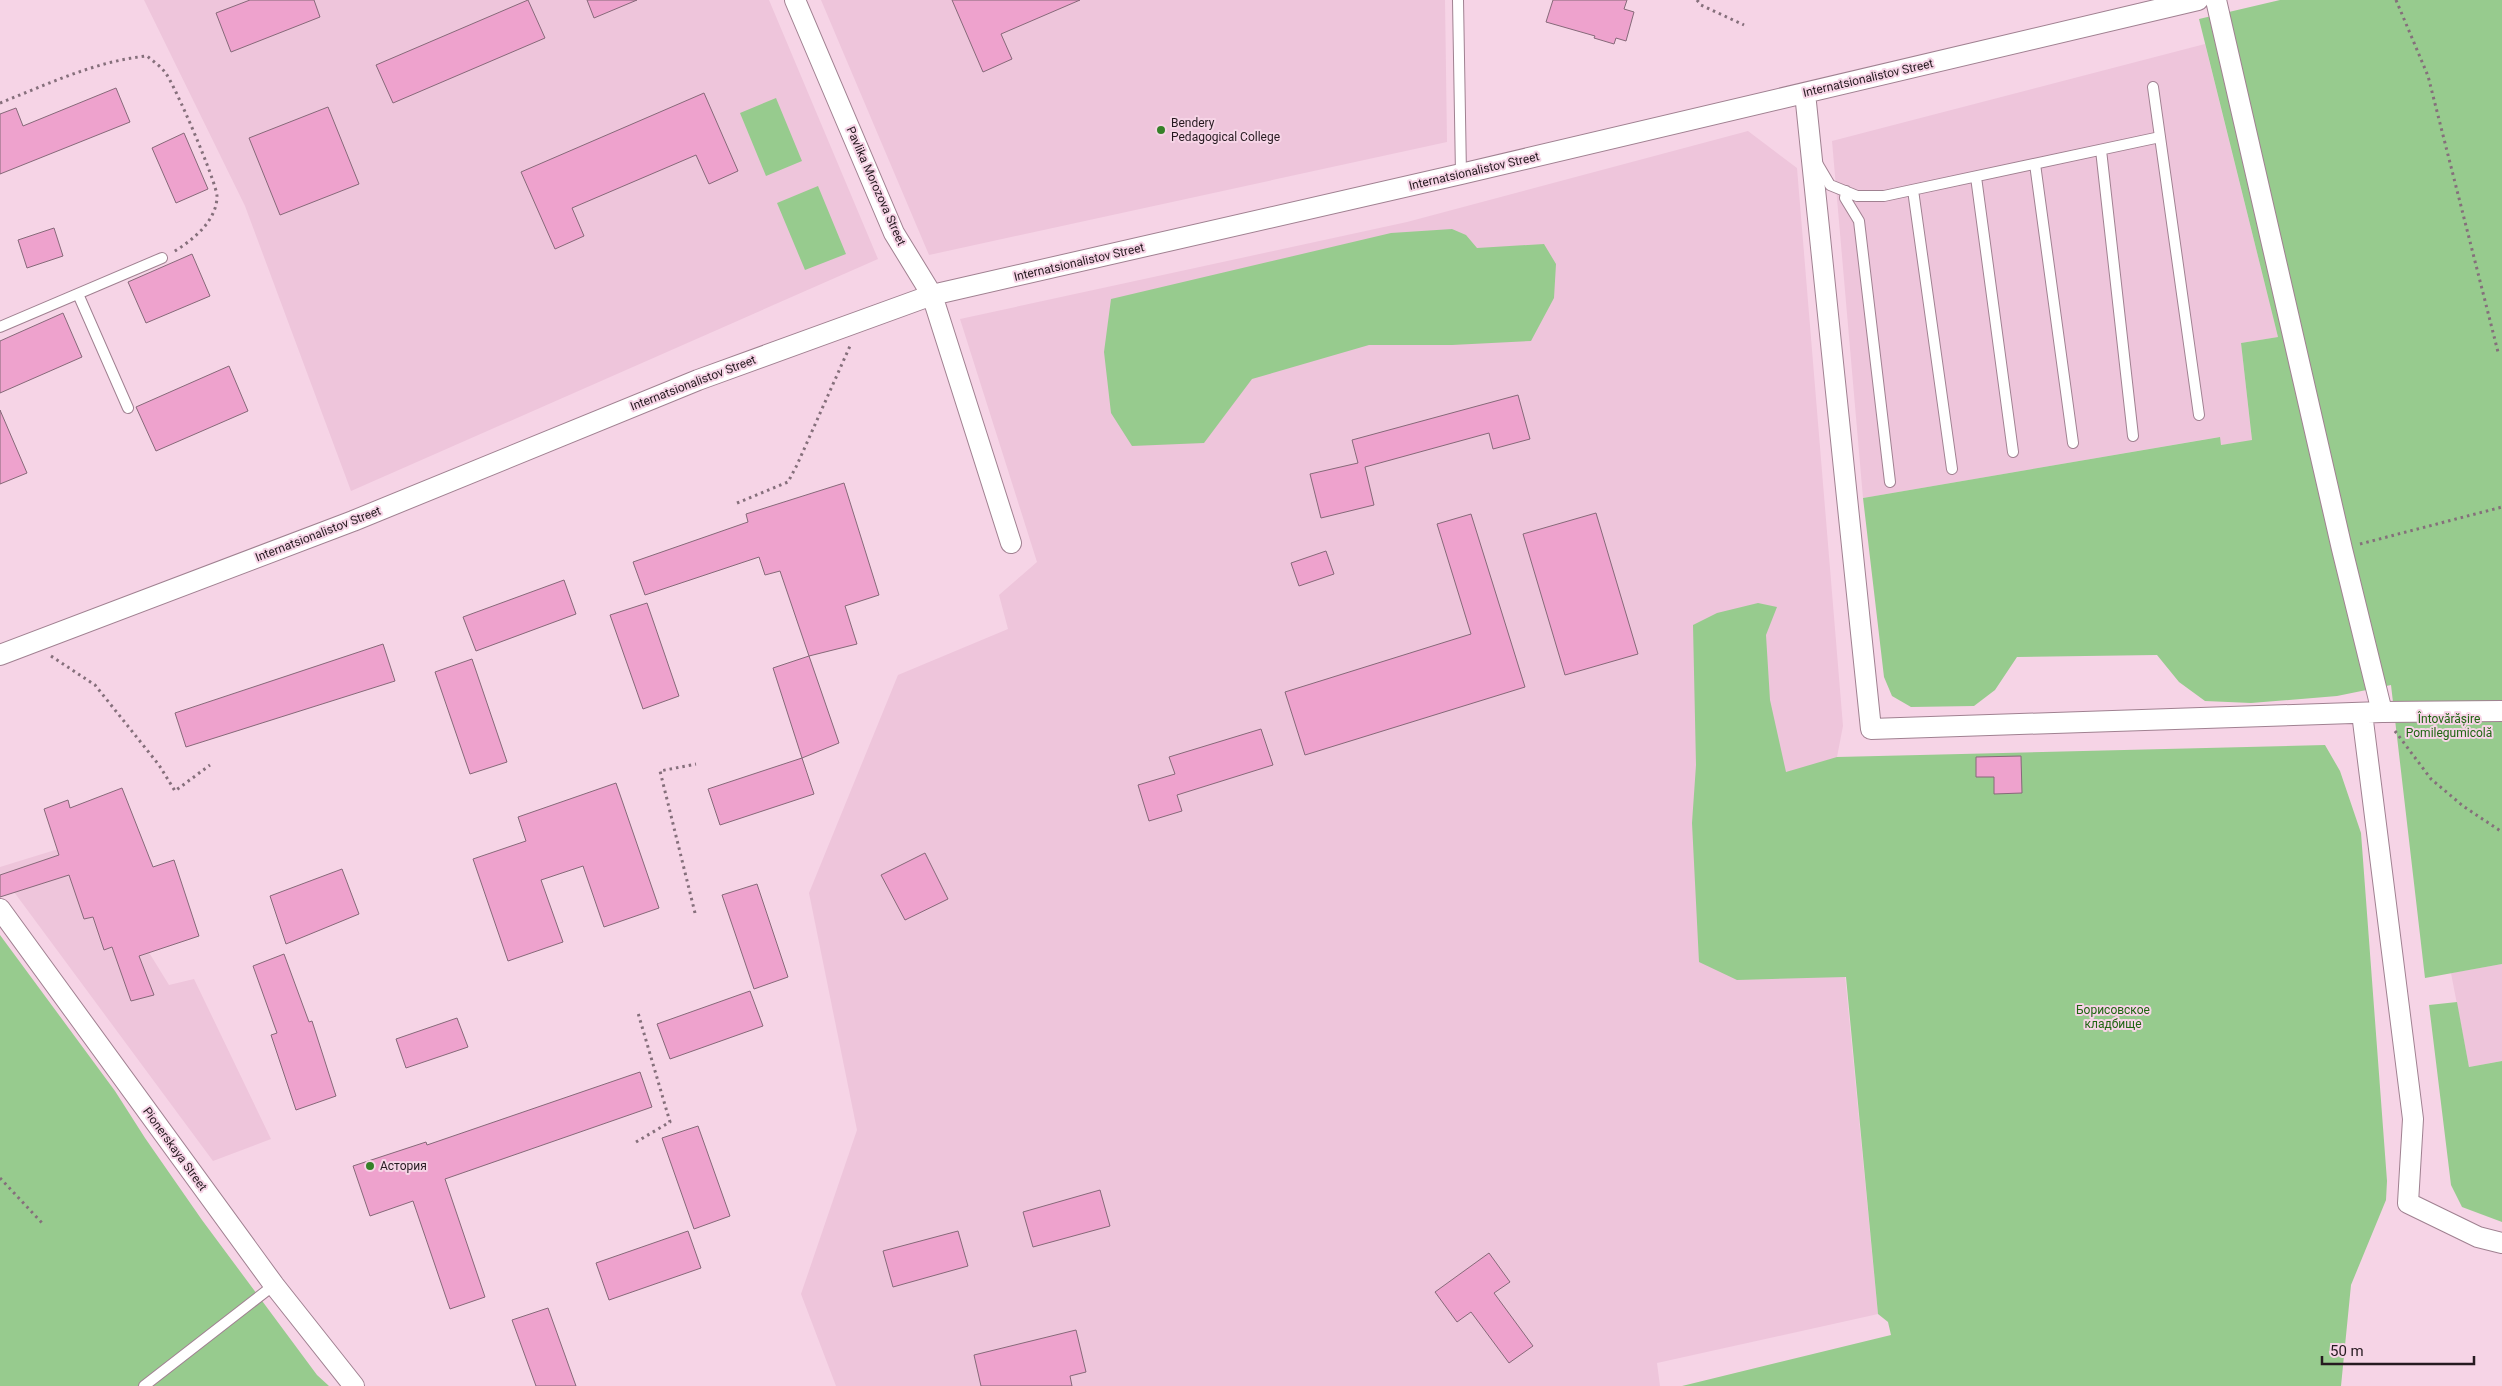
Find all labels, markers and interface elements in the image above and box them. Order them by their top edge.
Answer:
street label: Internatsionalistov Street [1801,56,1935,100]
place label: Bendery Pedagogical College [1171,116,1280,144]
street label: Pavlika Morozova Street [843,124,909,248]
marker: Bendery Pedagogical College [1155,124,1167,136]
street label: Internatsionalistov Street [1407,149,1541,193]
street label: Internatsionalistov Street [1012,240,1146,284]
street label: Internatsionalistov Street [628,353,758,413]
street label: Internatsionalistov Street [253,504,383,564]
park label: Întovărășire Pomilegumicolă [2406,711,2492,740]
park label: Борисовское кладбище [2076,1003,2150,1031]
street label: Pionerskaya Street [140,1104,210,1194]
place label: Астория [380,1159,427,1173]
marker: Астория [364,1160,376,1172]
scale bar [2322,1334,2474,1366]
text: 50 m [2330,1342,2364,1360]

